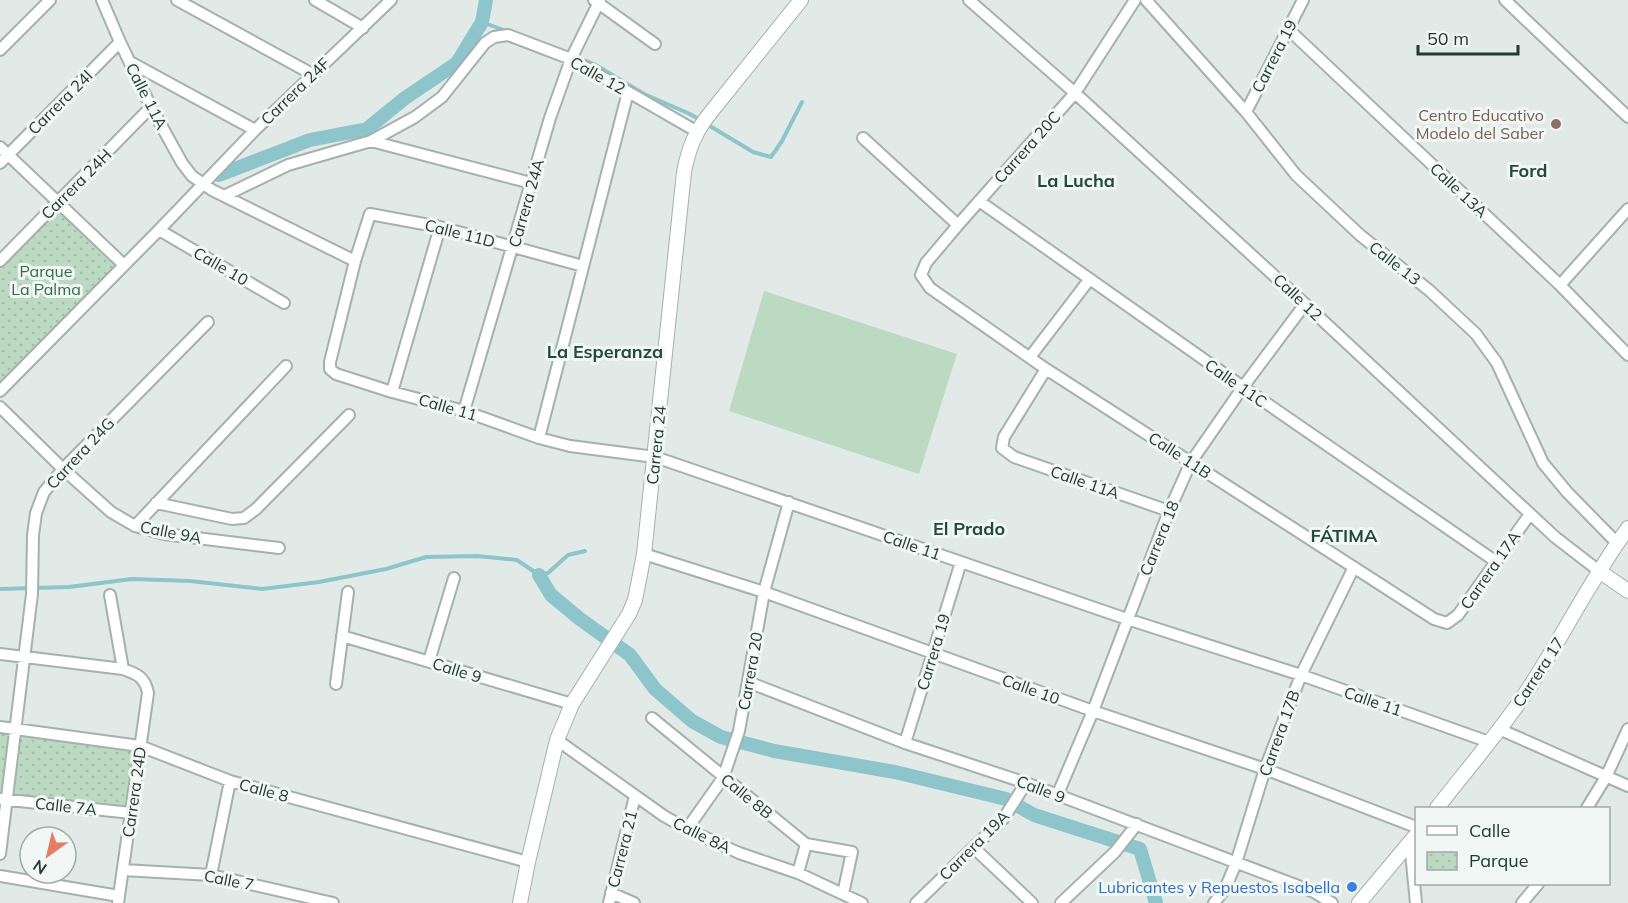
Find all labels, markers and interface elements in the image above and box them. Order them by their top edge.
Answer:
street label: Carrera 19 [1247,16,1301,96]
scale bar [1418,18,1518,56]
text: 50 m [1427,27,1469,50]
street label: Calle 12 [567,52,629,98]
street label: Carrera 24F [256,53,334,129]
street label: Calle 11A [122,59,172,133]
street label: Carrera 24I [23,65,97,139]
place label: Centro Educativo Modelo del Saber [1416,105,1544,143]
street label: Carrera 20C [989,107,1065,187]
marker: Centro Educativo Modelo del Saber [1549,117,1563,131]
street label: Carrera 24H [37,145,115,223]
street label: Carrera 24A [504,156,548,249]
street label: Calle 13A [1426,158,1492,222]
district label: Ford [1509,159,1547,182]
district label: La Lucha [1037,169,1115,192]
street label: Calle 11D [423,215,497,251]
street label: Calle 13 [1365,237,1425,289]
street label: Calle 10 [190,242,252,290]
park label: Parque La Palma [11,261,81,299]
street label: Calle 12 [1269,269,1327,325]
district label: La Esperanza [547,340,663,363]
street label: Calle 11C [1201,354,1271,412]
street label: Calle 11 [416,389,480,425]
street label: Carrera 24 [642,404,670,485]
street label: Carrera 24G [42,413,118,493]
street label: Calle 11B [1145,427,1215,483]
street label: Calle 11A [1048,461,1122,503]
street label: Carrera 18 [1135,498,1183,578]
street label: Calle 9A [139,516,204,548]
district label: El Prado [933,517,1005,540]
district label: FÁTIMA [1311,524,1378,547]
street label: Calle 11 [880,526,944,564]
street label: Carrera 17A [1456,527,1524,613]
street label: Carrera 19 [912,611,954,693]
street label: Carrera 20 [733,630,767,712]
street label: Carrera 17 [1508,633,1568,711]
street label: Calle 9 [430,653,484,687]
street label: Calle 10 [999,669,1063,709]
street label: Calle 11 [1341,682,1405,720]
street label: Carrera 17B [1254,687,1304,779]
street label: Carrera 24D [118,745,150,839]
street label: Calle 8B [717,769,777,823]
street label: Calle 9 [1014,771,1068,807]
street label: Calle 8 [237,774,291,806]
street label: Calle 7A [34,793,98,819]
street label: Carrera 19A [935,806,1013,884]
legend [1415,807,1610,885]
street label: Carrera 21 [603,808,641,890]
street label: Calle 8A [670,812,735,858]
text: Calle [1469,819,1510,842]
north arrow [18,825,78,885]
text: Parque [1469,849,1528,872]
text: N [29,856,50,879]
street label: Calle 7 [202,865,256,895]
place label: Lubricantes y Repuestos Isabella [1098,877,1340,897]
marker: Lubricantes y Repuestos Isabella [1345,880,1359,894]

